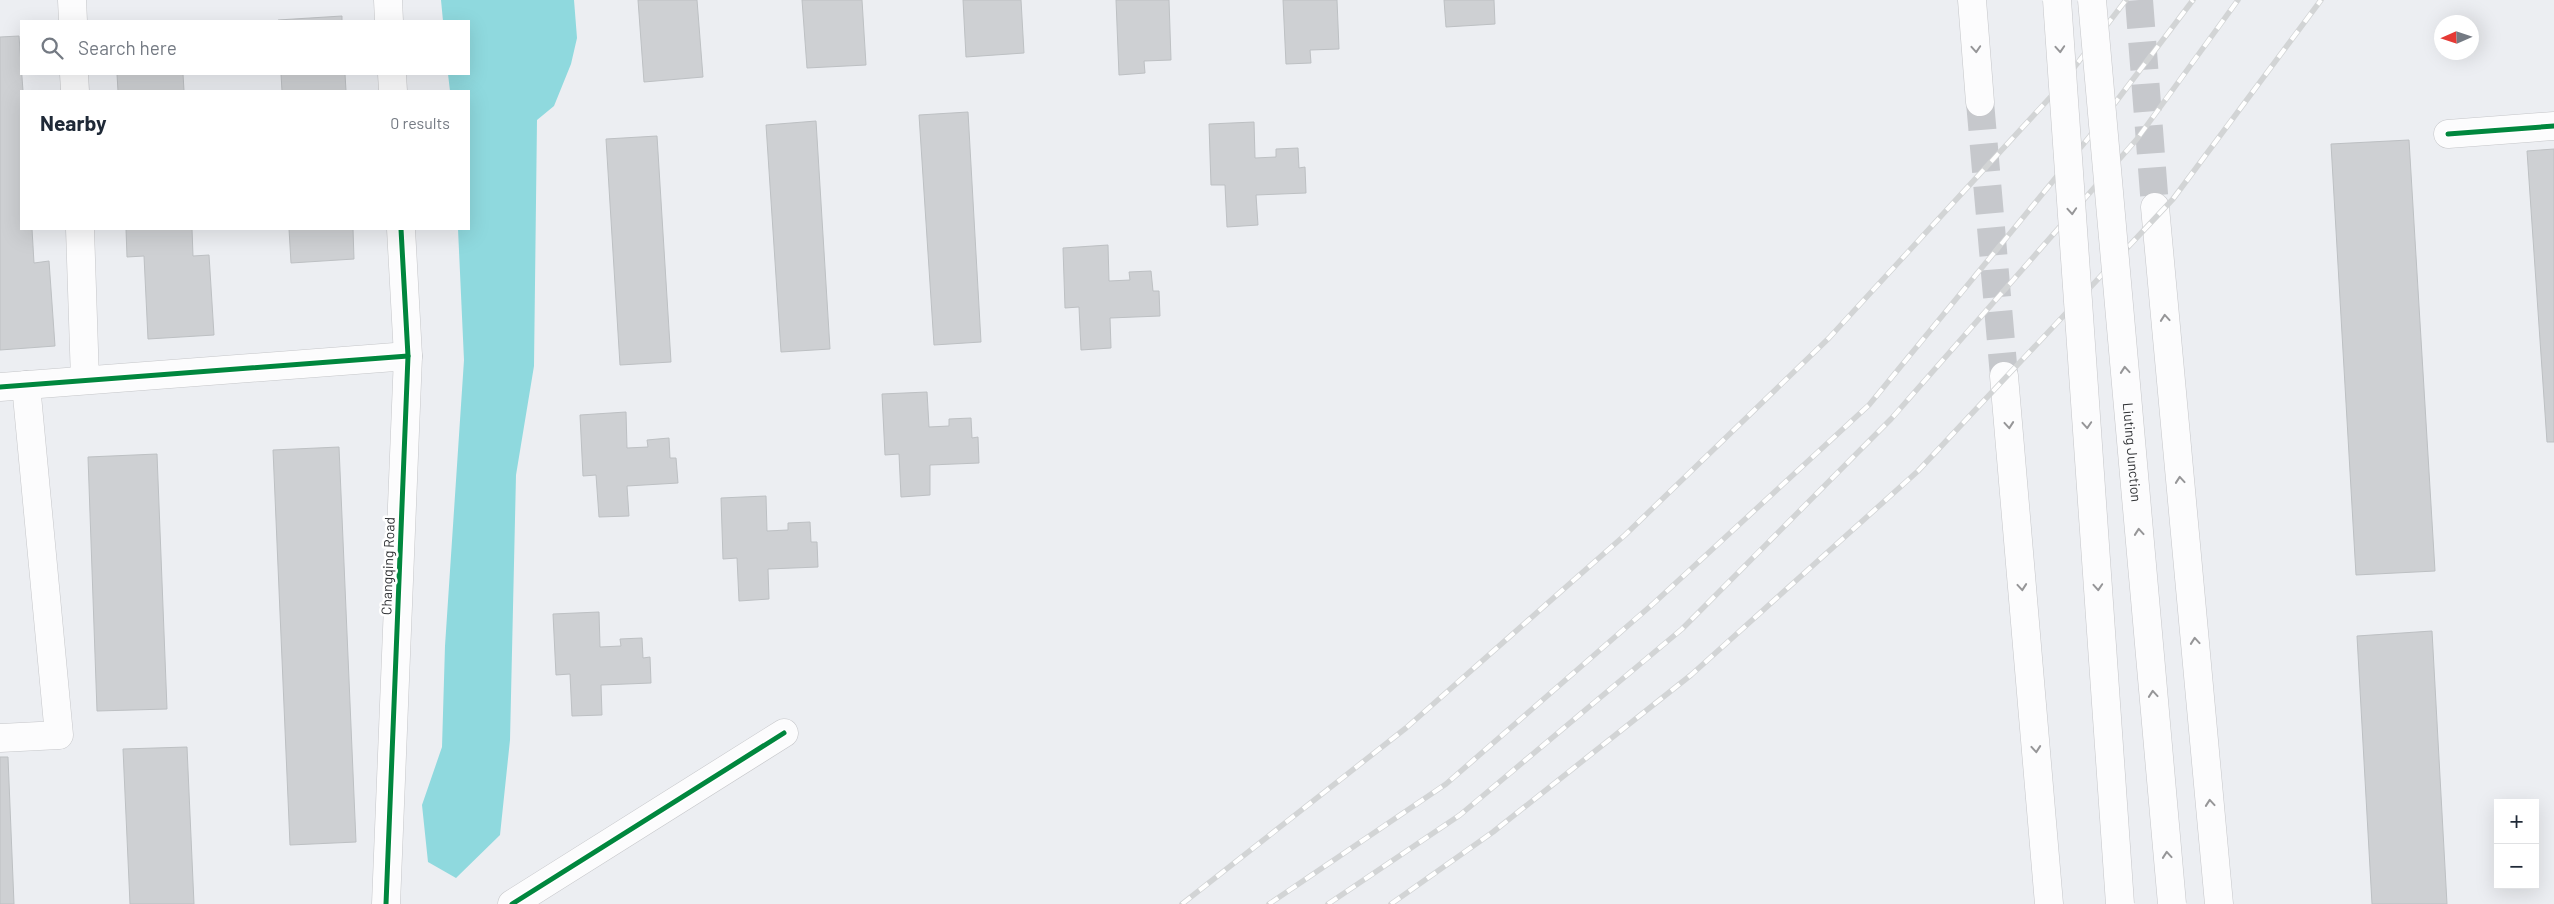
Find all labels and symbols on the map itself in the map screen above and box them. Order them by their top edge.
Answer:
north arrow [2434,15,2479,60]
one-way arrow [1970,45,1981,53]
one-way arrow [2055,45,2066,53]
one-way arrow [2066,207,2077,215]
one-way arrow [2160,313,2171,321]
one-way arrow [2120,366,2131,374]
street label: Liuting Junction [2120,402,2145,503]
one-way arrow [2003,421,2014,429]
one-way arrow [2081,421,2092,429]
one-way arrow [2175,475,2186,483]
street label: Changqing Road [377,517,398,615]
one-way arrow [2134,527,2145,535]
one-way arrow [2017,583,2028,591]
one-way arrow [2092,584,2103,592]
one-way arrow [2190,637,2201,645]
one-way arrow [2148,689,2159,697]
one-way arrow [2030,745,2041,753]
one-way arrow [2205,799,2216,807]
one-way arrow [2162,851,2173,859]

